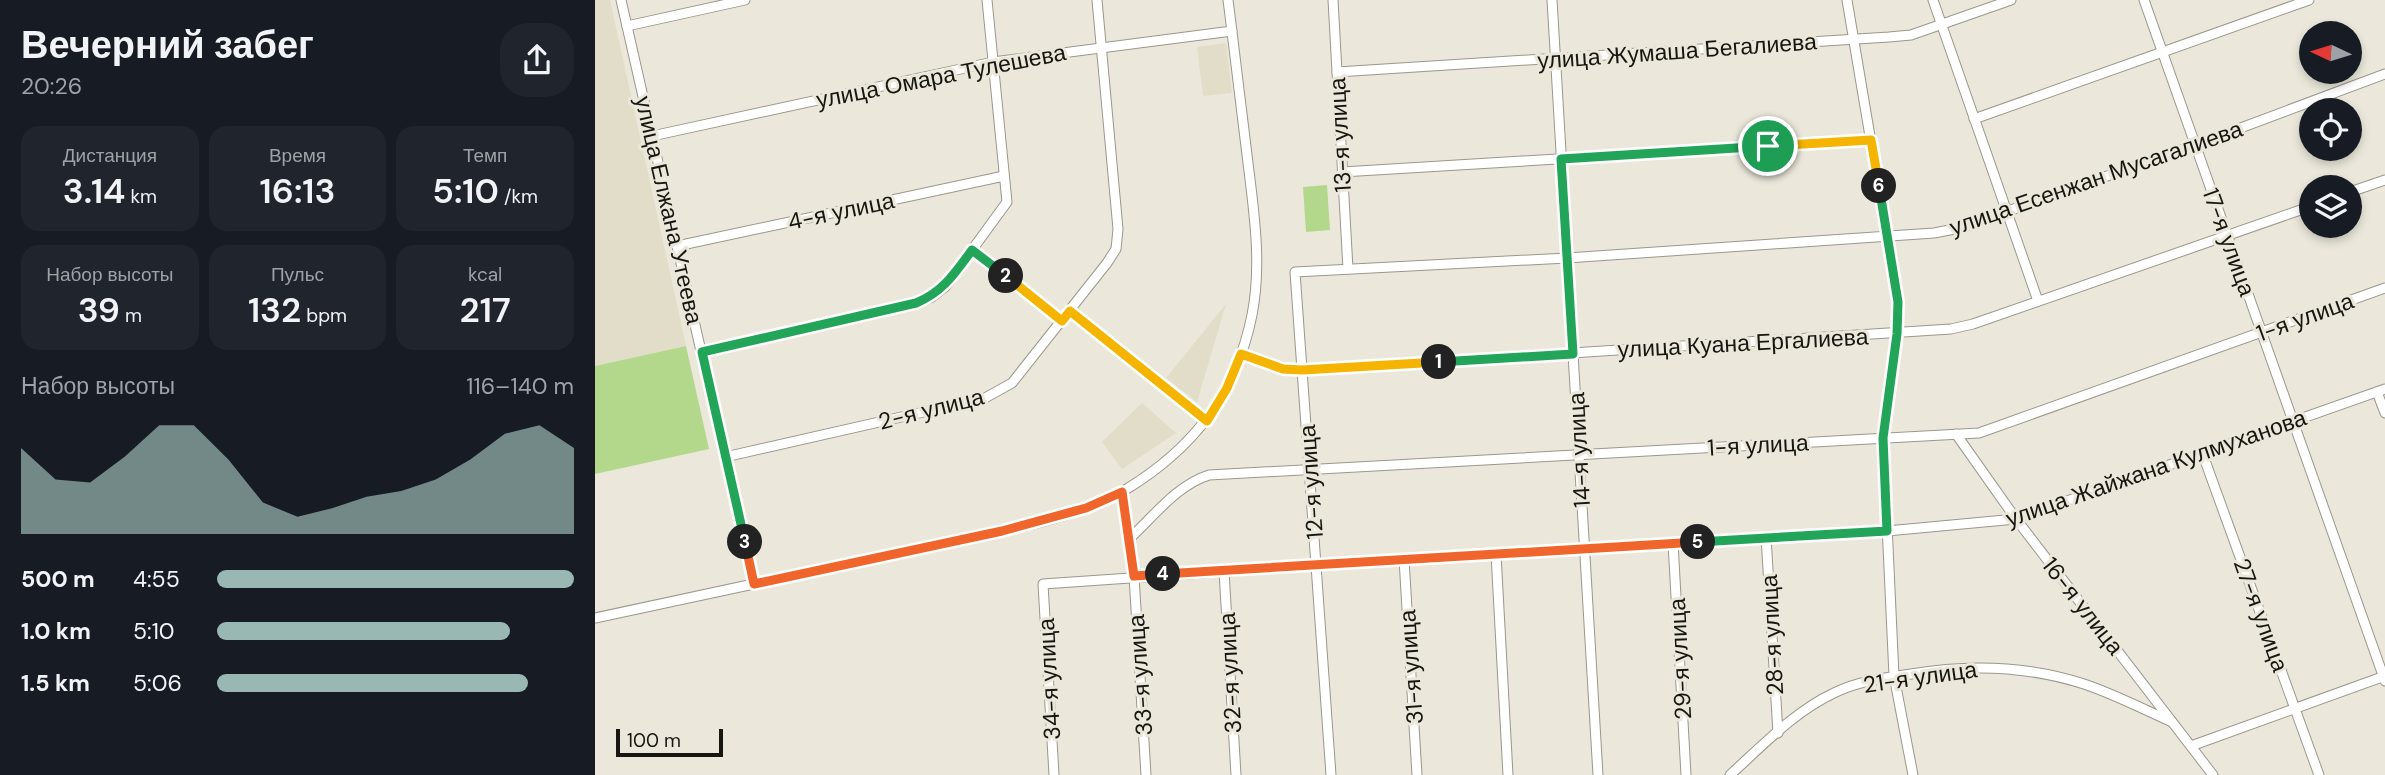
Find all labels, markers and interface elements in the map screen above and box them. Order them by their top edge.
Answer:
text: Вечерний забег [21,20,314,70]
north arrow [2299,21,2363,84]
map controls [2299,21,2362,238]
button: share [500,23,574,97]
street label: улица Жумаша Бегалиева [1536,26,1818,76]
street label: улица Омара Тулешева [814,37,1068,115]
text: 20:26 [21,71,82,101]
street label: 13-я улица [1322,77,1358,193]
street label: улица Елжана Утеева [628,93,710,327]
button: locate [2299,98,2362,161]
street label: улица Есенжан Мусагалиева [1946,114,2247,242]
pin [1738,116,1798,176]
icon: arrive [1749,127,1787,165]
text: Дистанция [63,143,157,168]
text: Время [269,143,326,168]
text: Темп [463,143,507,168]
text: 3.14 [63,168,125,214]
text: 16:13 [260,168,335,214]
text: 5:10 [432,168,499,214]
pin: 6 [1861,168,1897,204]
text: 6 [1872,173,1885,198]
button: layers [2299,175,2362,238]
text: km [125,184,157,209]
text: /km [499,184,538,209]
street label: 17-я улица [2196,184,2262,300]
street label: 4-я улица [785,185,897,237]
pin: 2 [989,258,1023,294]
text: Набор высоты [46,262,174,287]
text: Пульс [271,262,324,287]
text: kcal [468,262,502,287]
text: 2 [1000,263,1011,288]
street label: 1-я улица [2252,285,2358,348]
text: 39 [78,287,120,333]
text: 132 [248,287,301,333]
text: 217 [460,287,511,333]
text: m [120,303,142,328]
text: bpm [301,303,347,328]
street label: улица Куана Ергалиева [1617,321,1869,365]
pin: 1 [1421,344,1457,380]
text: 1 [1435,349,1442,374]
text: Набор высоты [21,371,175,401]
text: 116–140 m [466,371,574,401]
street label: 2-я улица [875,381,987,437]
street label: 14-я улица [1561,391,1597,508]
street label: улица Жайжана Кулмуханова [2002,402,2310,534]
street label: 12-я улица [1292,424,1330,540]
street label: 1-я улица [1707,427,1810,463]
pin: 3 [727,524,763,560]
pin: 5 [1681,524,1715,560]
text: 3 [739,529,750,554]
text: 5 [1692,529,1703,554]
street label: 16-я улица [2036,551,2131,661]
street label: 27-я улица [2227,554,2295,676]
pin: 4 [1145,556,1181,592]
text: 4 [1156,561,1169,586]
text: 500 m [21,564,95,594]
text: 4:55 [133,564,180,594]
street label: 28-я улица [1754,574,1790,696]
street label: 29-я улица [1662,597,1698,721]
street label: 31-я улица [1392,609,1430,725]
street label: 32-я улица [1212,612,1248,734]
street label: 33-я улица [1121,613,1159,737]
text: 1.0 km [21,616,91,646]
text: 5:10 [133,616,175,646]
street label: 34-я улица [1031,617,1067,741]
street label: 21-я улица [1861,654,1979,700]
text: 1.5 km [21,668,90,698]
text: 5:06 [133,668,182,698]
scale bar [616,726,723,758]
text: 100 m [627,728,681,753]

